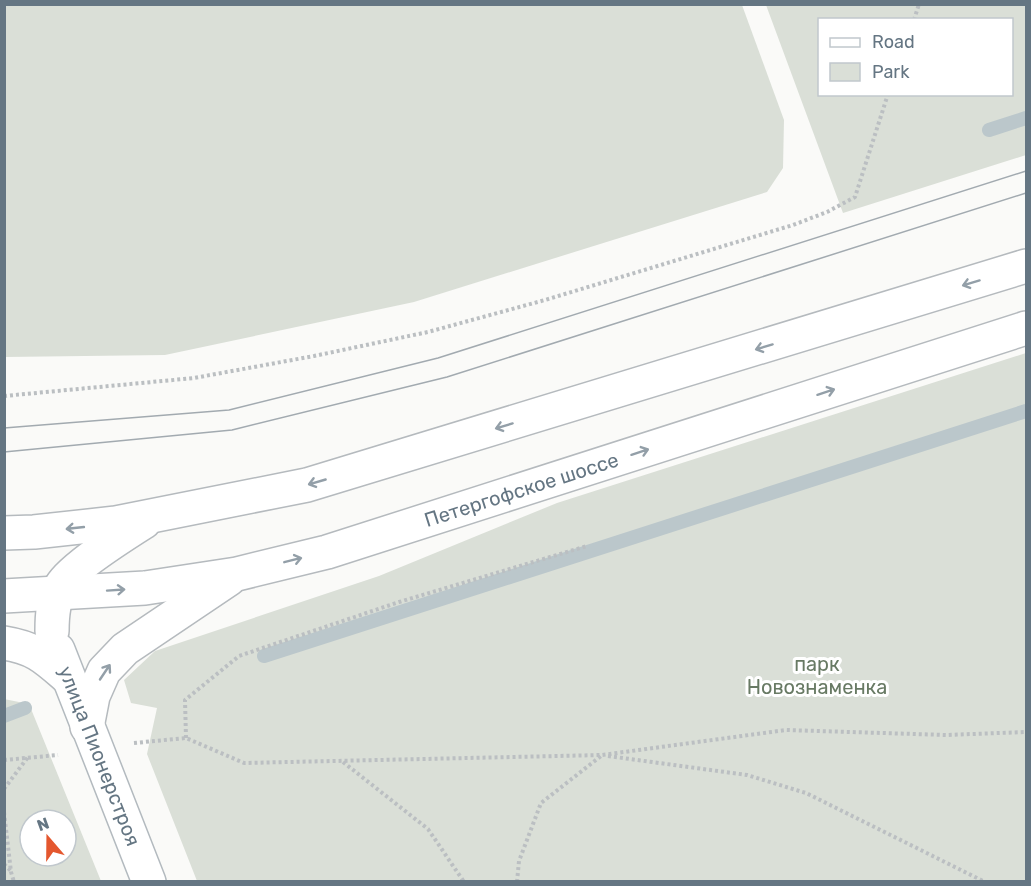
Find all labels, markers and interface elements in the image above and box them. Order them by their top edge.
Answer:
legend [818,18,1013,96]
text: Road [872,31,915,53]
text: Park [872,61,910,83]
one-way arrow [962,278,981,289]
one-way arrow [755,342,774,353]
one-way arrow [816,386,835,397]
one-way arrow [495,421,514,432]
one-way arrow [630,446,649,457]
street label: Петергофское шоссе [421,447,621,532]
one-way arrow [308,477,327,488]
one-way arrow [65,522,85,533]
one-way arrow [284,553,303,565]
one-way arrow [106,584,126,595]
park label: парк Новознаменка [747,652,887,699]
street label: улица Пионерстроя [54,663,146,850]
one-way arrow [99,664,112,681]
north arrow [18,808,78,868]
text: N [34,813,52,835]

